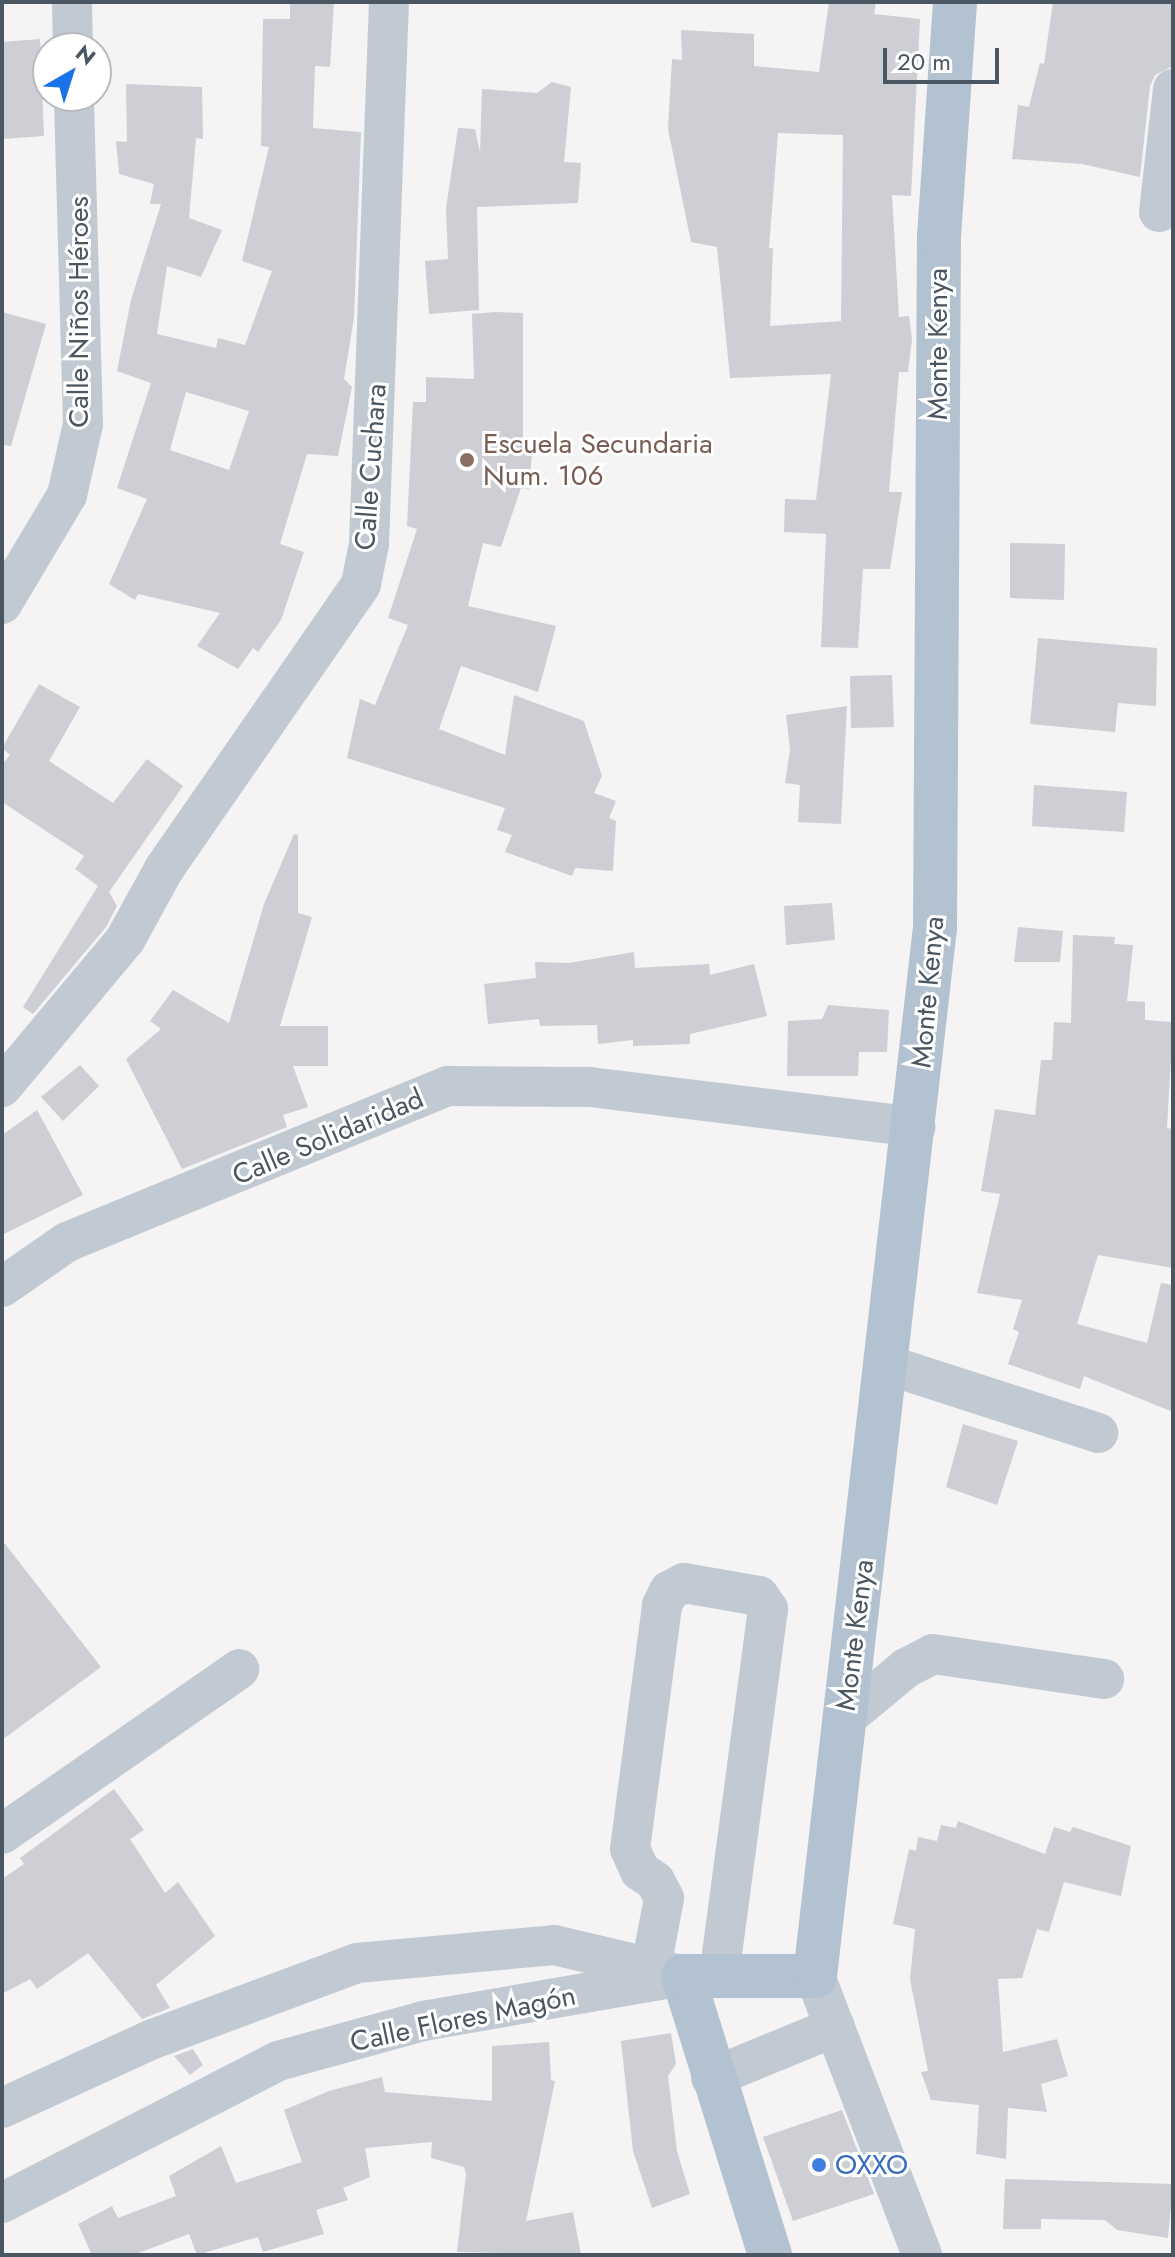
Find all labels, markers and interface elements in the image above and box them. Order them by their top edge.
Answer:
north arrow [32,32,112,112]
scale bar [887,32,1003,82]
text: N [69,37,103,73]
text: 20 m [897,44,951,79]
street label: Calle Niños Héroes [62,196,96,428]
street label: Monte Kenya [921,268,955,420]
street label: Calle Cuchara [348,383,394,551]
place label: Escuela Secundaria Num. 106 [483,427,713,493]
marker: Escuela Secundaria Num. 106 [458,451,476,469]
street label: Monte Kenya [905,915,951,1069]
street label: Calle Solidaridad [227,1082,429,1192]
street label: Monte Kenya [829,1558,881,1712]
street label: Calle Flores Magón [347,1979,579,2059]
place label: OXXO [835,2148,908,2182]
marker: OXXO [810,2156,828,2174]

